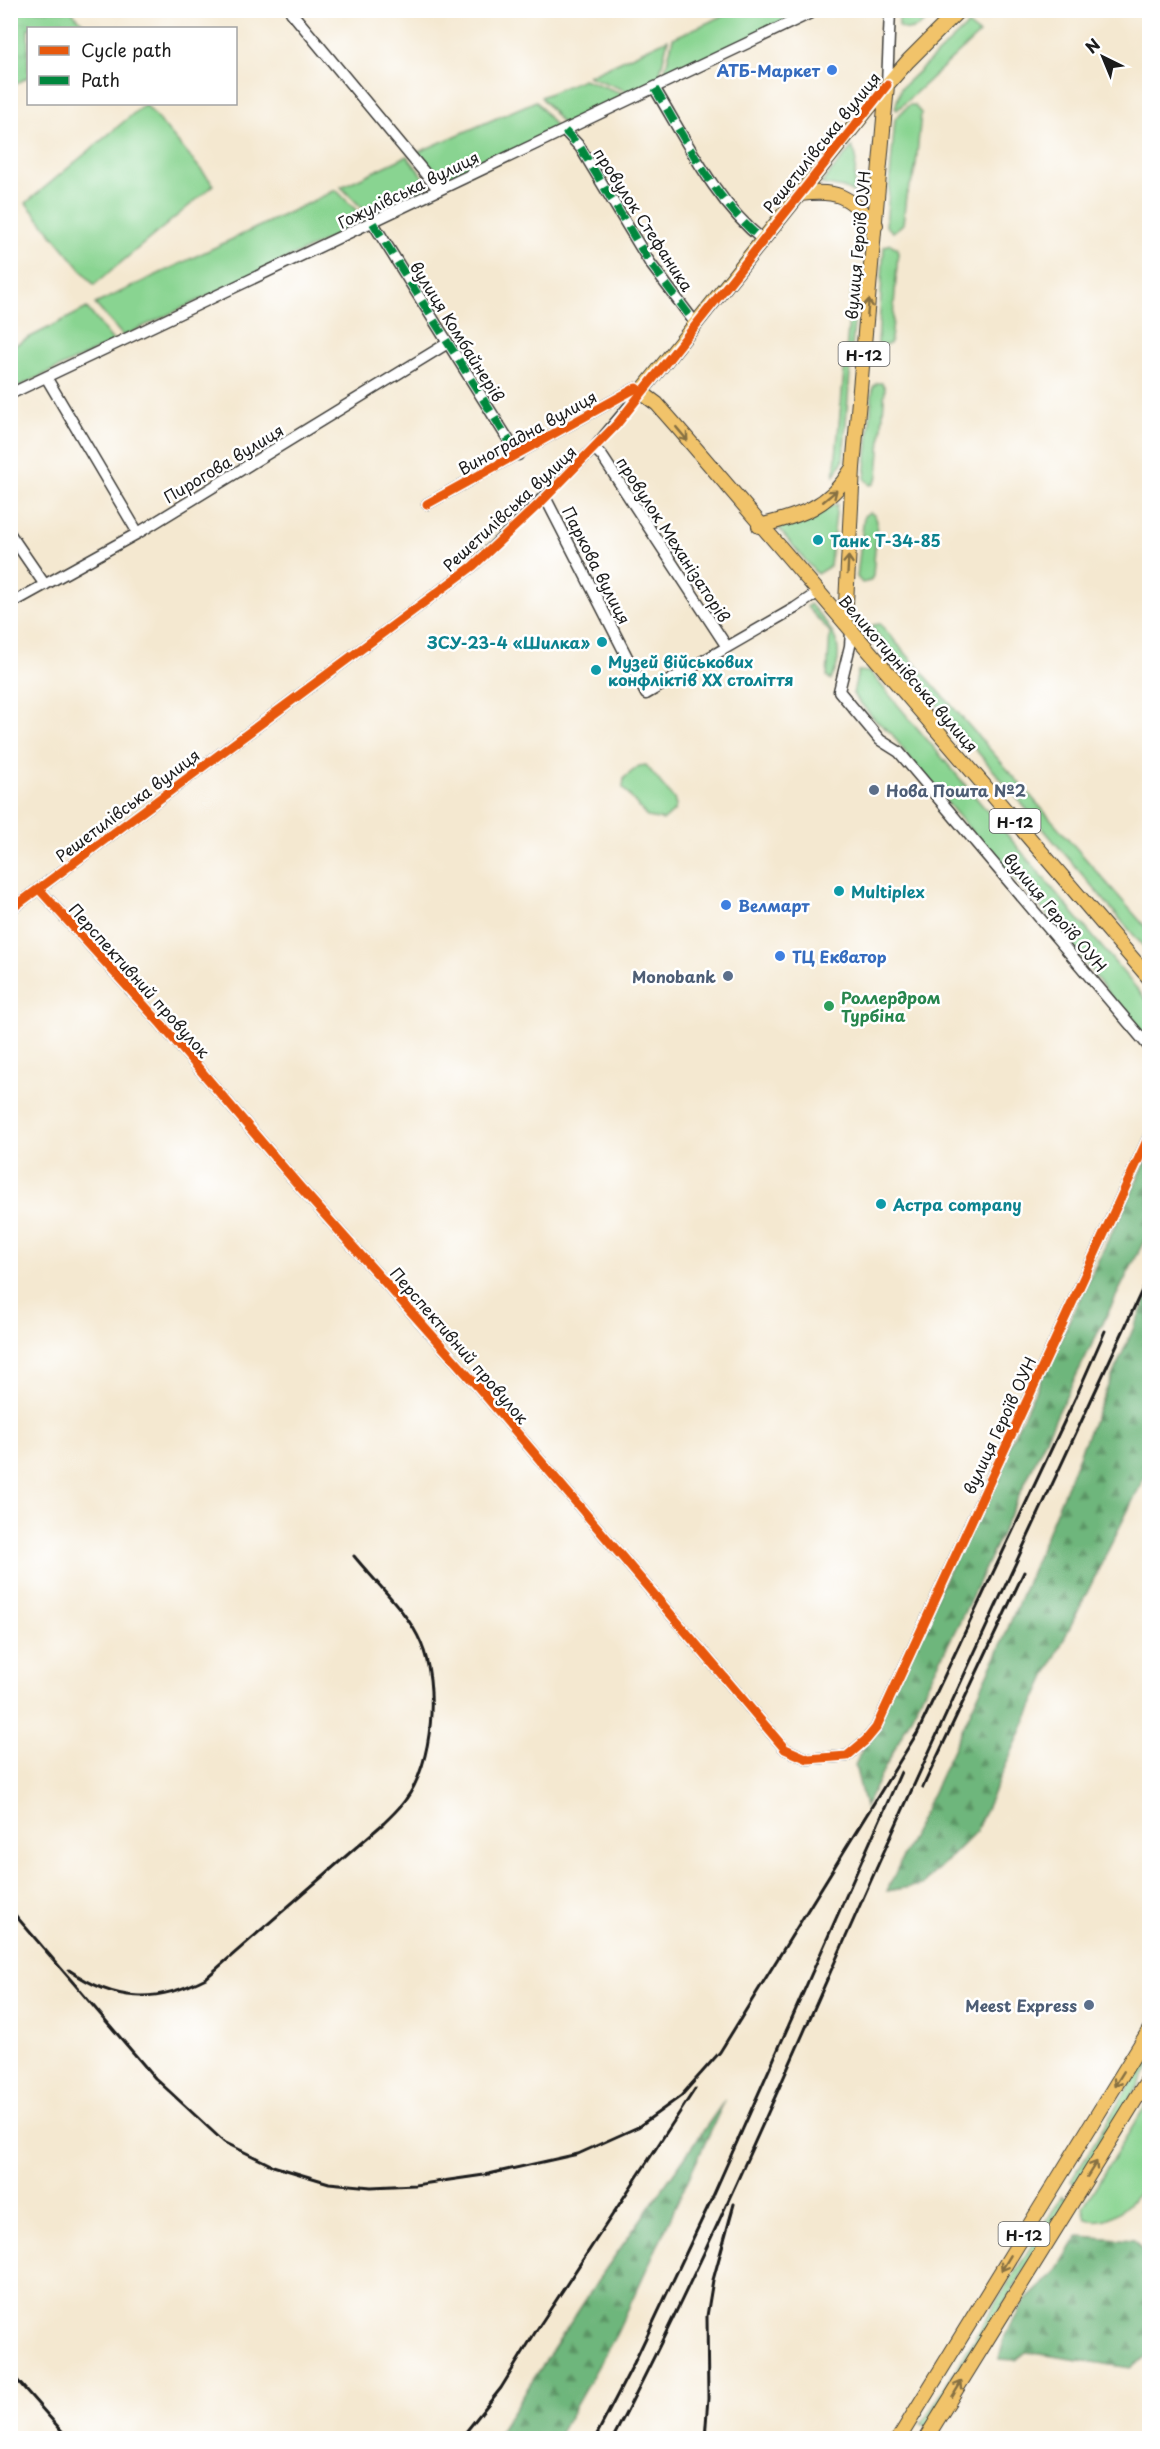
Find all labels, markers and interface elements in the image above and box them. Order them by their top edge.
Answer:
legend [27,27,237,105]
north arrow [1073,27,1133,87]
text: N [1079,32,1105,58]
text: Cycle path [81,36,172,63]
place label: АТБ-Маркет [717,58,821,82]
marker: АТБ-Маркет [825,63,839,77]
text: Path [81,66,120,93]
street label: Решетилівська вулиця [757,66,885,218]
street label: провулок Стефаника [588,142,700,296]
street label: Гожулівська вулиця [333,144,483,234]
street label: вулиця Героїв ОУН [839,169,875,321]
street label: вулиця Комбайнерів [405,256,511,406]
one-way arrow [863,298,874,318]
road number: Н-12 [838,342,890,366]
street label: Виноградна вулиця [453,384,601,480]
street label: Пирогова вулиця [158,418,288,508]
one-way arrow [676,426,689,442]
street label: Решетилівська вулиця [437,439,581,577]
street label: провулок Механізаторів [611,451,737,627]
one-way arrow [822,489,837,503]
street label: Паркова вулиця [557,502,637,628]
place label: Танк Т-34-85 [830,528,941,552]
marker: Танк Т-34-85 [811,533,825,547]
one-way arrow [842,555,853,575]
street label: Великотирнівська вулиця [834,589,984,757]
place label: ЗСУ-23-4 «Шилка» [426,630,590,654]
marker: ЗСУ-23-4 «Шилка» [595,635,609,649]
place label: Музей військових конфліктів ХХ століття [608,649,794,691]
marker: Музей військових конфліктів ХХ століття [589,663,603,677]
street label: Решетилівська вулиця [50,743,204,867]
place label: Нова Пошта №2 [886,778,1026,802]
marker: Нова Пошта №2 [867,783,881,797]
road number: Н-12 [990,809,1040,833]
street label: вулиця Героїв ОУН [999,847,1113,977]
place label: Multiplex [851,879,925,903]
marker: Multiplex [832,884,846,898]
place label: Велмарт [738,893,811,917]
street label: Перспективний провулок [64,897,216,1063]
marker: Велмарт [719,898,733,912]
place label: ТЦ Екватор [792,944,887,968]
marker: ТЦ Екватор [773,949,787,963]
place label: Monobank [632,964,716,988]
marker: Monobank [721,969,735,983]
place label: Роллердром Турбіна [841,985,940,1027]
marker: Роллердром Турбіна [822,999,836,1013]
place label: Астра company [892,1192,1022,1216]
marker: Астра company [874,1197,888,1211]
street label: Перспективний провулок [385,1261,535,1429]
street label: вулиця Героїв ОУН [957,1352,1041,1498]
place label: Meest Express [965,1993,1077,2017]
marker: Meest Express [1082,1998,1096,2012]
one-way arrow [1112,2070,1124,2087]
one-way arrow [1087,2161,1099,2178]
road number: Н-12 [998,2222,1050,2246]
one-way arrow [1000,2254,1012,2271]
one-way arrow [951,2381,963,2398]

